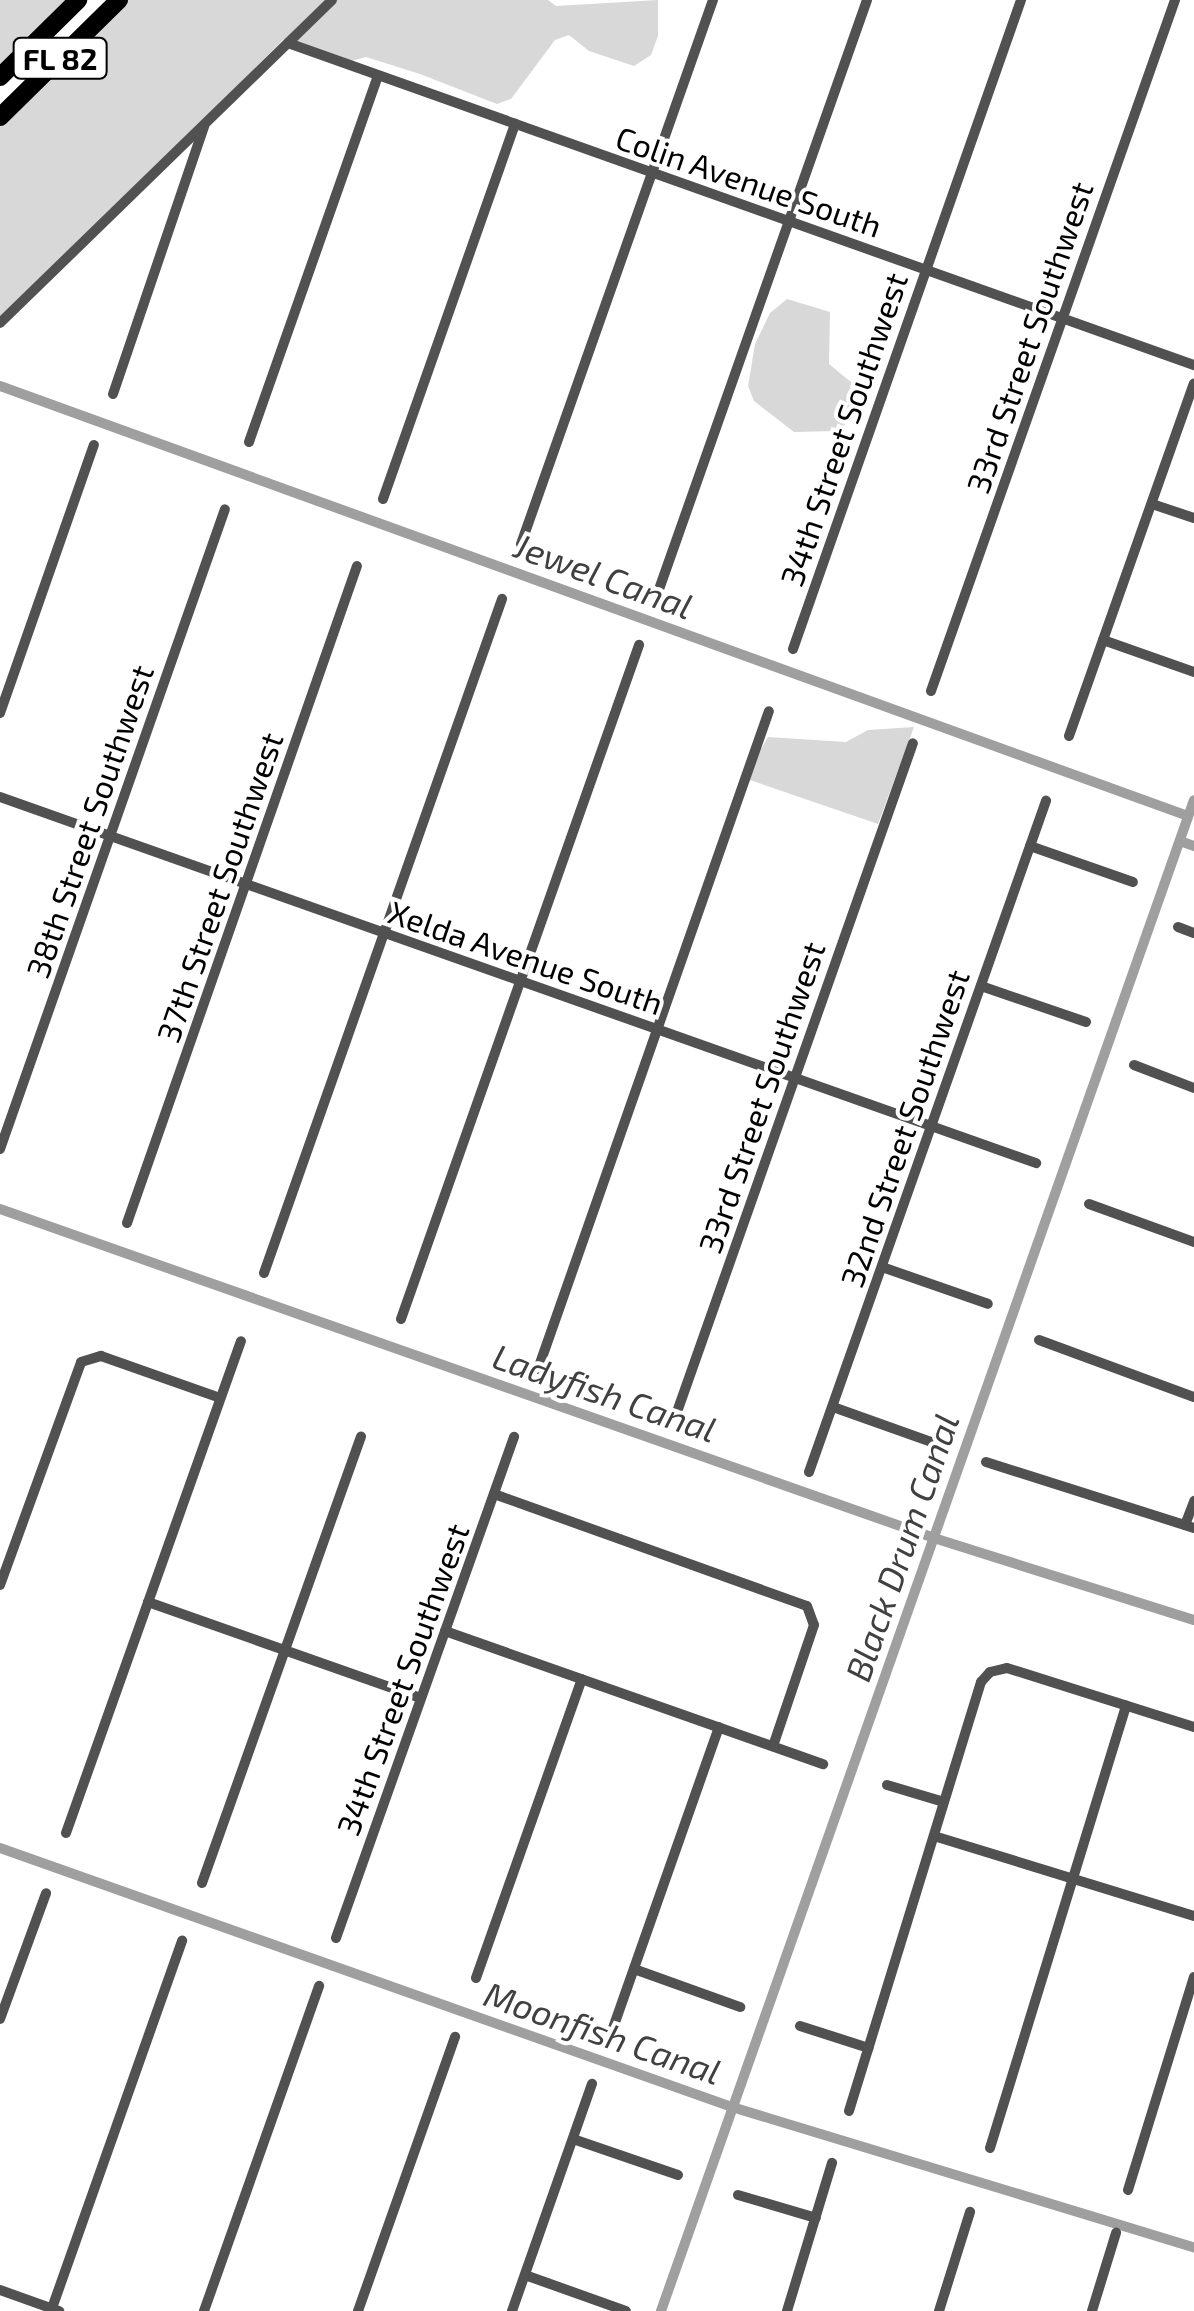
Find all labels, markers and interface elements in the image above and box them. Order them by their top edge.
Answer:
road number: FL 82 [10,33,110,83]
street label: Colin Avenue South [611,117,887,245]
street label: 33rd Street Southwest [958,176,1100,498]
street label: 34th Street Southwest [771,267,915,591]
water label: Jewel Canal [509,523,699,627]
street label: 38th Street Southwest [17,660,161,982]
street label: 37th Street Southwest [148,727,290,1047]
street label: Xelda Avenue South [383,892,669,1022]
street label: 33rd Street Southwest [690,936,832,1258]
street label: 32nd Street Southwest [832,964,976,1292]
water label: Ladyfish Canal [488,1334,722,1450]
water label: Black Drum Canal [835,1408,967,1686]
street label: 34th Street Southwest [328,1518,476,1840]
water label: Moonfish Canal [479,1972,727,2092]

